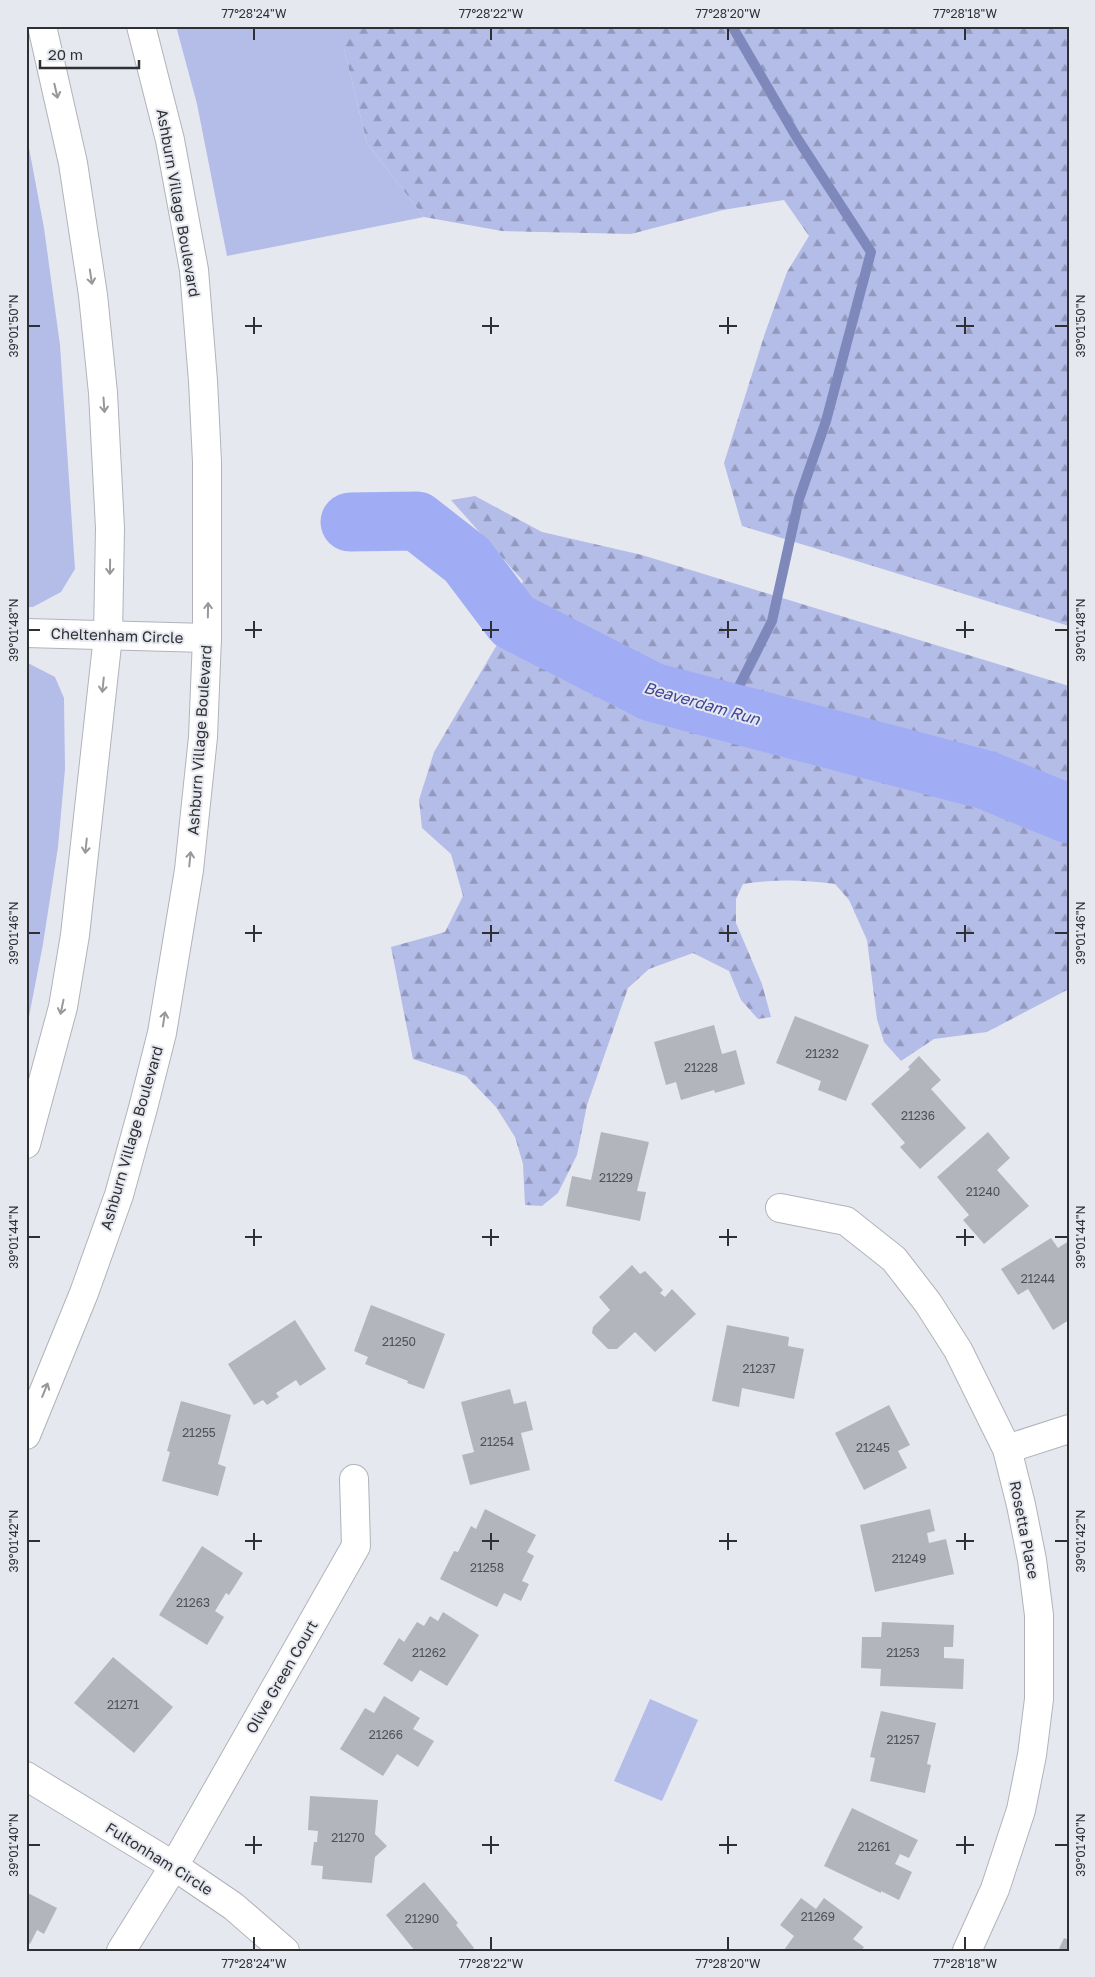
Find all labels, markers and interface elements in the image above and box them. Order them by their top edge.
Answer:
text: 77°28'24"W [221,6,287,21]
text: 77°28'22"W [459,6,524,21]
text: 77°28'20"W [695,6,761,21]
text: 77°28'18"W [933,6,997,21]
scale bar [40,38,139,70]
text: 20 m [48,45,83,63]
one-way arrow [52,82,61,98]
street label: Ashburn Village Boulevard [154,107,204,298]
one-way arrow [86,269,96,285]
text: 39°01'50"N [6,294,21,358]
text: 39°01'50"N [1073,294,1088,358]
one-way arrow [99,397,109,413]
one-way arrow [105,559,114,575]
text: 39°01'48"N [6,598,21,662]
text: 39°01'48"N [1073,598,1088,662]
one-way arrow [203,602,213,618]
street label: Cheltenham Circle [50,624,184,646]
street label: Ashburn Village Boulevard [183,644,215,836]
one-way arrow [98,676,108,692]
water label: Beaverdam Run [642,677,763,729]
one-way arrow [81,838,90,854]
one-way arrow [185,851,195,867]
text: 39°01'46"N [6,901,21,965]
text: 39°01'46"N [1073,901,1088,965]
one-way arrow [57,998,67,1014]
one-way arrow [160,1012,170,1028]
street label: Ashburn Village Boulevard [96,1044,166,1232]
house number: 21232 [805,1046,839,1061]
house number: 21228 [684,1060,718,1075]
house number: 21236 [901,1108,935,1123]
house number: 21229 [599,1170,633,1185]
house number: 21240 [966,1184,1000,1199]
text: 39°01'44"N [6,1205,21,1269]
text: 39°01'44"N [1073,1205,1088,1269]
house number: 21244 [1021,1271,1055,1286]
house number: 21250 [382,1334,416,1349]
house number: 21237 [742,1361,776,1376]
one-way arrow [41,1383,51,1398]
house number: 21255 [182,1425,216,1440]
house number: 21254 [480,1434,514,1449]
house number: 21245 [856,1440,890,1455]
street label: Rosetta Place [1007,1479,1043,1581]
text: 39°01'42"N [6,1510,21,1572]
text: 39°01'42"N [1073,1510,1088,1572]
house number: 21249 [892,1551,926,1566]
house number: 21258 [470,1560,504,1575]
house number: 21263 [176,1595,210,1610]
street label: Olive Green Court [241,1617,321,1736]
house number: 21262 [412,1645,446,1660]
house number: 21253 [886,1645,920,1660]
house number: 21271 [107,1697,139,1712]
house number: 21266 [369,1727,403,1742]
house number: 21257 [886,1732,920,1747]
text: 39°01'40"N [6,1813,21,1877]
text: 39°01'40"N [1073,1813,1088,1877]
street label: Fultonham Circle [103,1818,217,1899]
house number: 21270 [331,1830,365,1845]
house number: 21261 [858,1839,891,1854]
house number: 21269 [801,1909,835,1924]
house number: 21290 [405,1911,439,1926]
text: 77°28'24"W [221,1956,287,1971]
text: 77°28'22"W [459,1956,524,1971]
text: 77°28'20"W [695,1956,761,1971]
text: 77°28'18"W [933,1956,997,1971]

